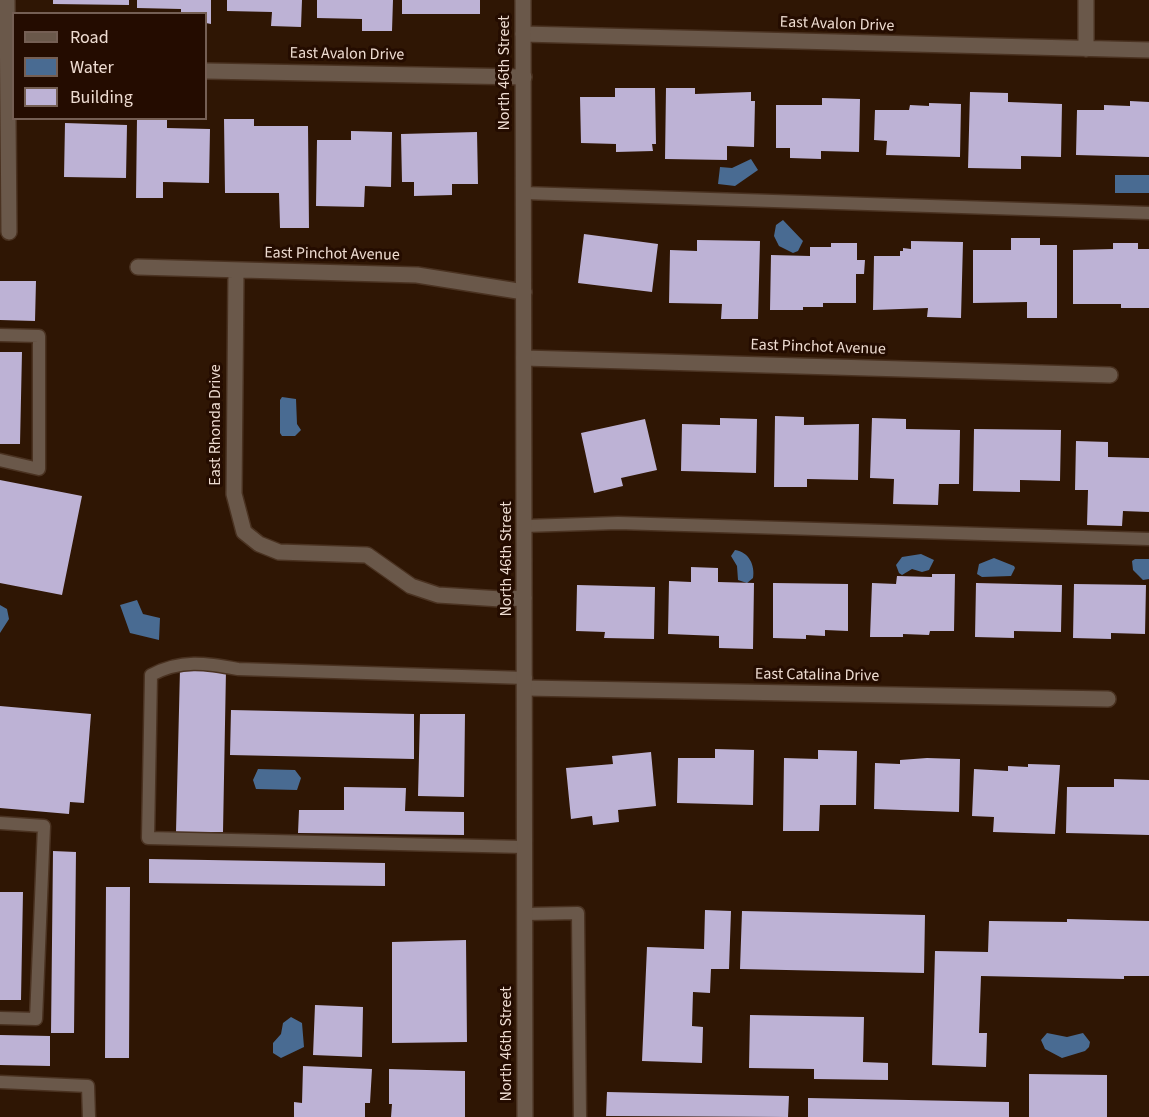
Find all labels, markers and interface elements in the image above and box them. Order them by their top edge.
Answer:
legend [12,12,207,120]
street label: East Avalon Drive [779,13,895,37]
street label: North 46th Street [495,15,515,131]
text: Road [70,25,109,50]
street label: East Avalon Drive [290,44,404,66]
text: Water [70,55,114,80]
text: Building [70,85,133,110]
street label: East Pinchot Avenue [264,244,400,266]
street label: East Pinchot Avenue [750,336,886,360]
street label: East Rhonda Drive [206,364,226,486]
street label: North 46th Street [497,501,517,617]
street label: East Catalina Drive [755,665,879,687]
street label: North 46th Street [497,986,517,1102]

